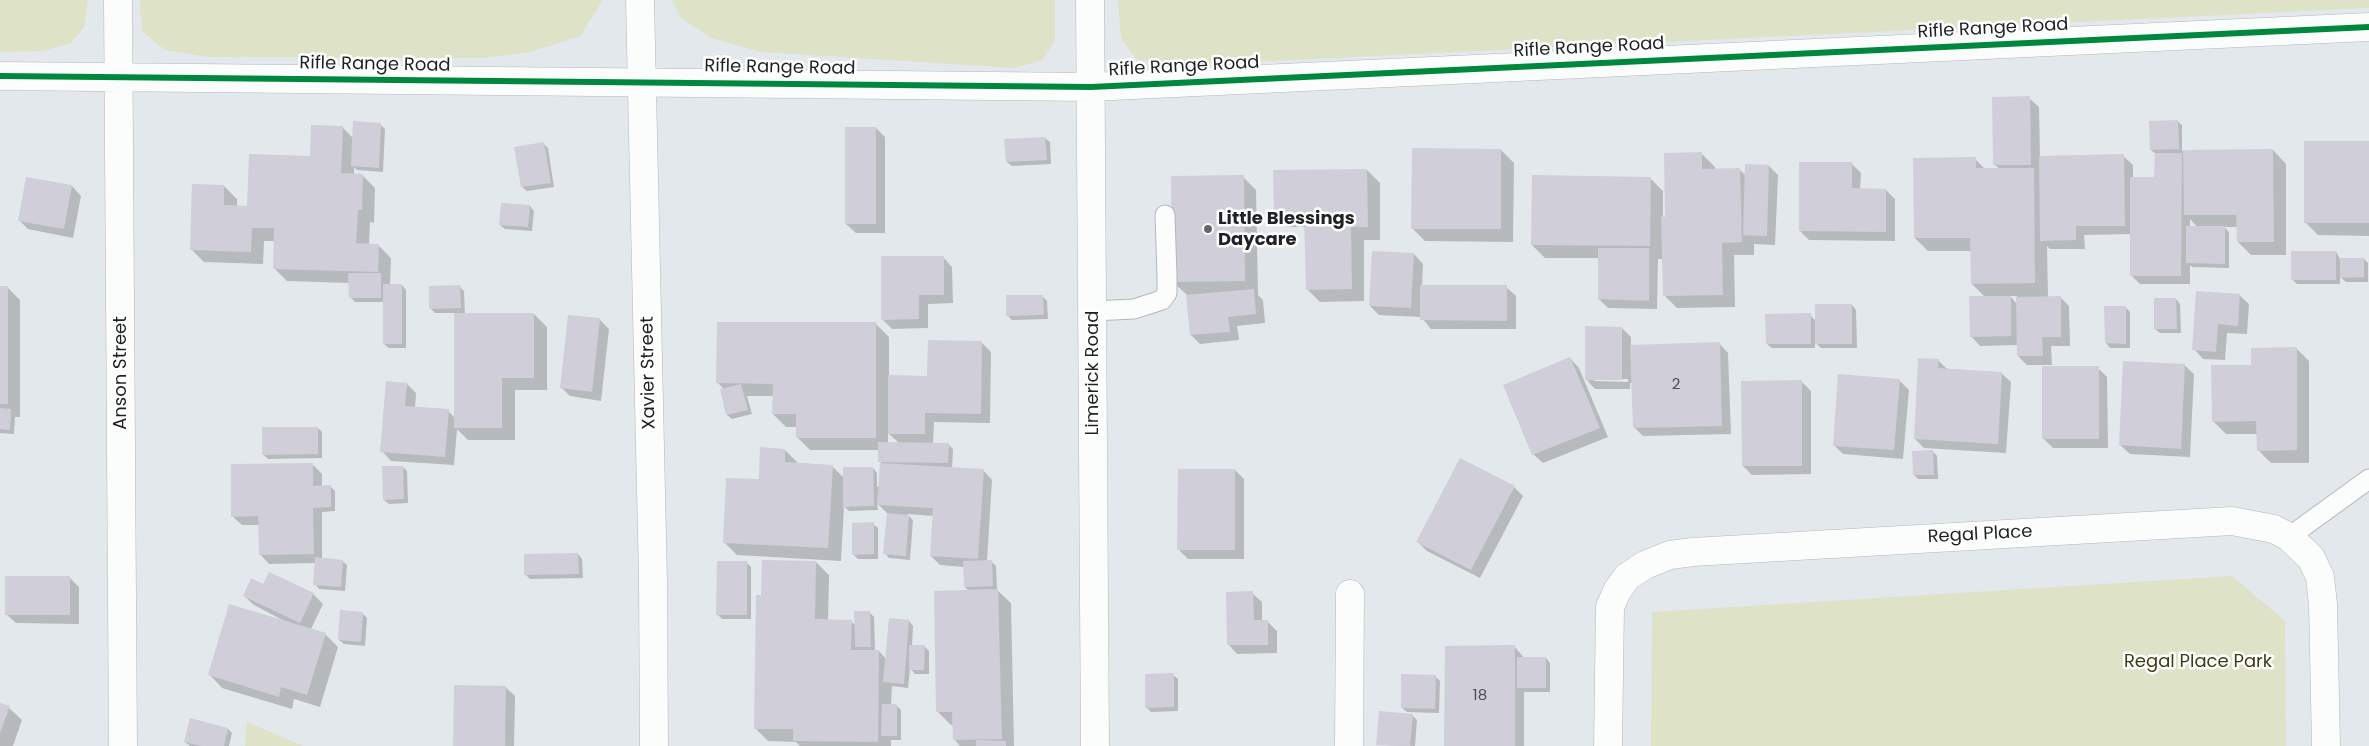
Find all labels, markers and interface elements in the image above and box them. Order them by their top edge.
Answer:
street label: Rifle Range Road [1917,14,2069,44]
street label: Rifle Range Road [1513,33,1665,63]
street label: Rifle Range Road [1108,52,1260,82]
street label: Rifle Range Road [299,53,451,77]
street label: Rifle Range Road [704,56,856,80]
place label: Little Blessings Daycare [1218,208,1355,250]
marker: Little Blessings Daycare [1202,223,1214,235]
street label: Limerick Road [1082,311,1104,435]
street label: Anson Street [110,316,132,430]
street label: Xavier Street [637,316,661,430]
house number: 2 [1672,376,1680,394]
street label: Regal Place [1927,521,2033,549]
park label: Regal Place Park [2124,651,2272,673]
house number: 18 [1473,687,1487,705]

